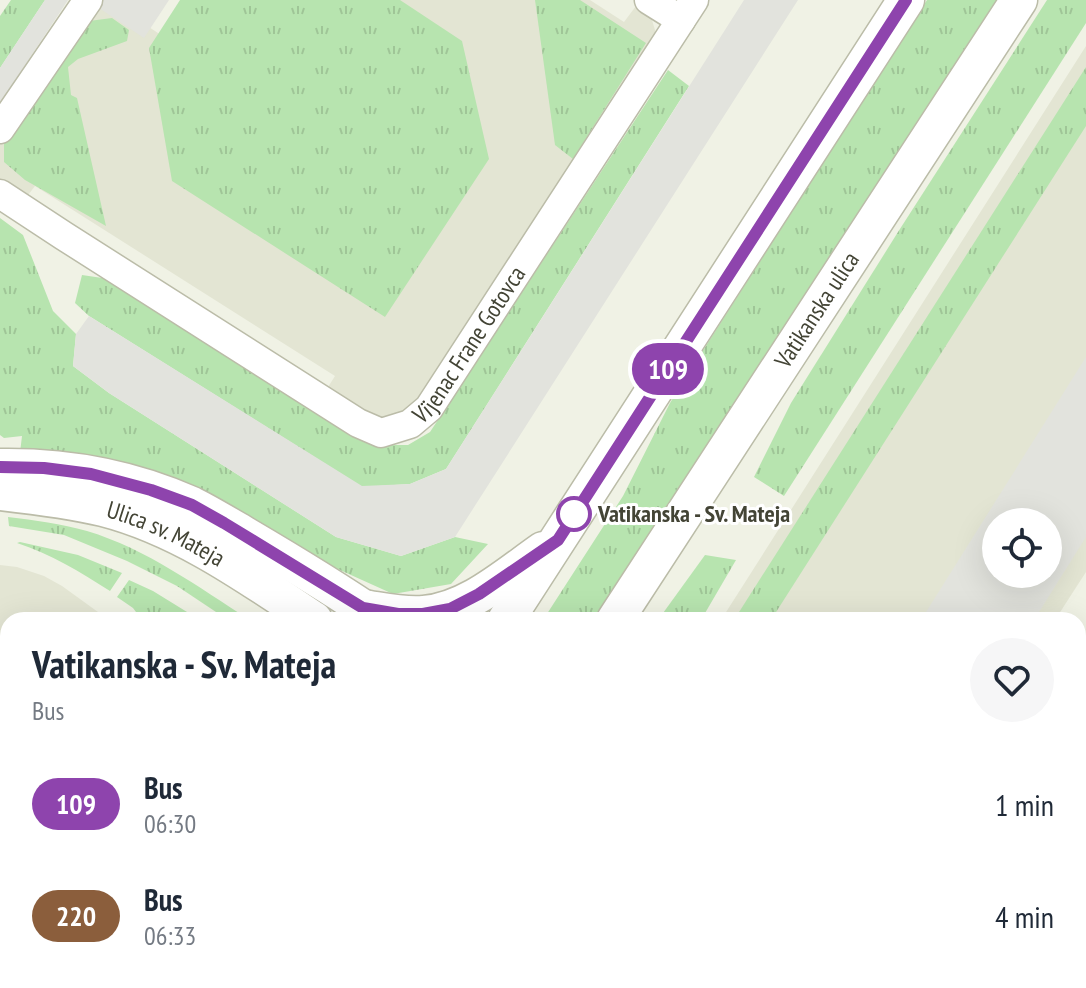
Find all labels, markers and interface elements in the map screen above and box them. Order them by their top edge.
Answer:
street label: Vatikanska ulica [767,246,866,375]
street label: Vijenac Frane Gotovca [405,260,532,431]
line badge: 109 [622,343,714,395]
text: 109 [648,350,688,387]
street label: Ulica sv. Mateja [103,494,231,573]
marker: Vatikanska - Sv. Mateja [557,497,591,531]
place label: Vatikanska - Sv. Mateja [597,498,790,529]
map controls [982,508,1062,588]
button: locate [982,508,1062,588]
button: heart [970,638,1054,722]
text: Vatikanska - Sv. Mateja [32,639,336,688]
text: Bus [32,694,64,727]
text: Bus [144,768,183,807]
text: 109 [56,785,96,822]
text: 1 min [995,785,1054,824]
text: 06:30 [144,807,196,840]
text: Bus [144,880,183,919]
text: 220 [56,897,96,934]
text: 4 min [995,897,1054,936]
text: 06:33 [144,919,196,952]

